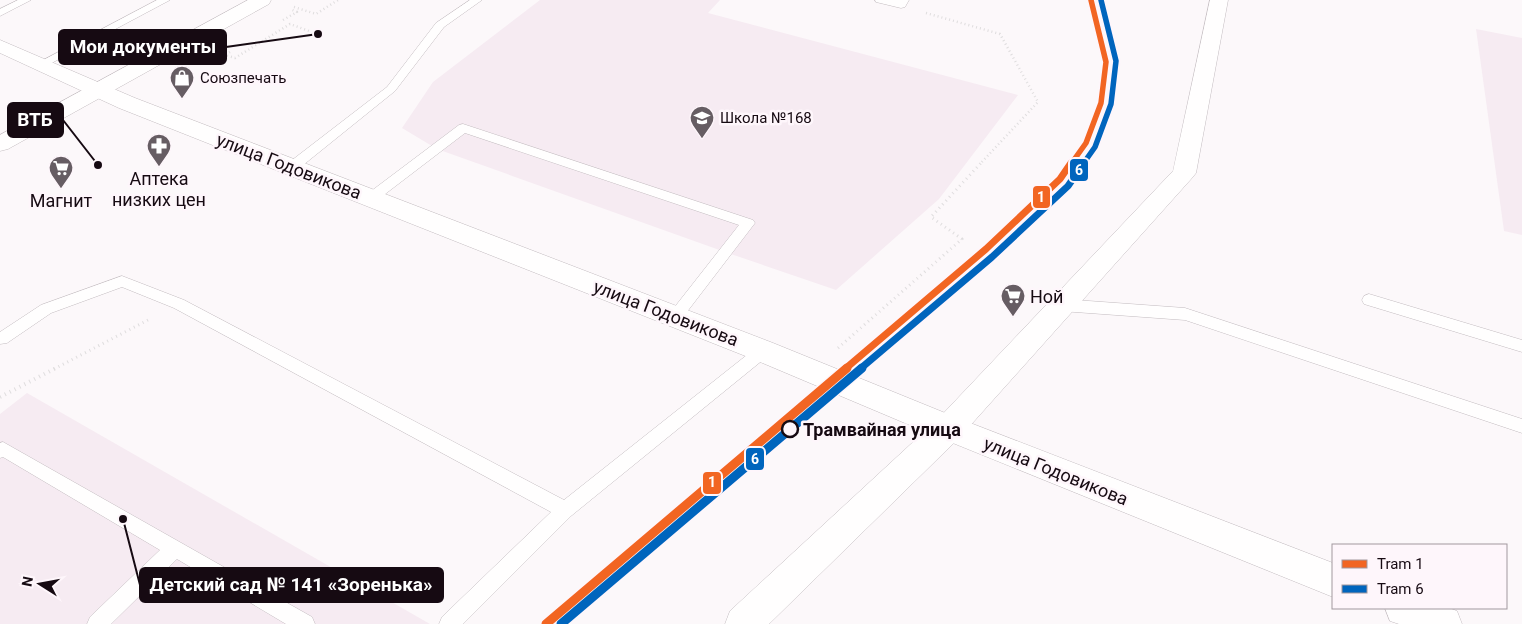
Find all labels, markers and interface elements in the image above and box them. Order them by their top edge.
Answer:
callout: Мои документы [59,30,226,64]
text: Мои документы [70,35,216,58]
shop icon: Союзпечать [169,65,195,99]
place label: Союзпечать [200,69,286,87]
callout: ВТБ [8,103,63,137]
school or university icon: Школа №168 [689,105,715,139]
text: ВТБ [17,108,53,131]
place label: Школа №168 [720,109,812,127]
street label: улица Годовикова [214,129,364,203]
pharmacy icon: Аптека низких цен [146,133,172,167]
supermarket icon: Магнит [48,155,74,189]
line badge: 6 [1069,158,1089,182]
text: 6 [1075,162,1083,178]
place label: Аптека низких цен [112,168,206,210]
line badge: 1 [1032,185,1051,209]
text: 1 [1037,189,1045,205]
place label: Магнит [30,190,93,211]
street label: улица Годовикова [591,276,741,350]
supermarket icon: Ной [1000,283,1026,317]
place label: Ной [1030,286,1064,307]
place label: Трамвайная улица [803,419,961,440]
marker: Трамвайная улица [781,420,799,438]
street label: улица Годовикова [981,432,1131,510]
line badge: 6 [745,447,765,471]
text: 6 [751,451,759,467]
line badge: 1 [702,471,722,495]
text: 1 [708,474,716,490]
legend [1332,544,1507,609]
text: Tram 1 [1377,555,1424,573]
north arrow [15,559,65,609]
callout: Детский сад № 141 «Зоренька» [140,568,443,602]
text: Детский сад № 141 «Зоренька» [149,573,433,596]
text: N [18,575,36,588]
text: Tram 6 [1377,580,1424,598]

